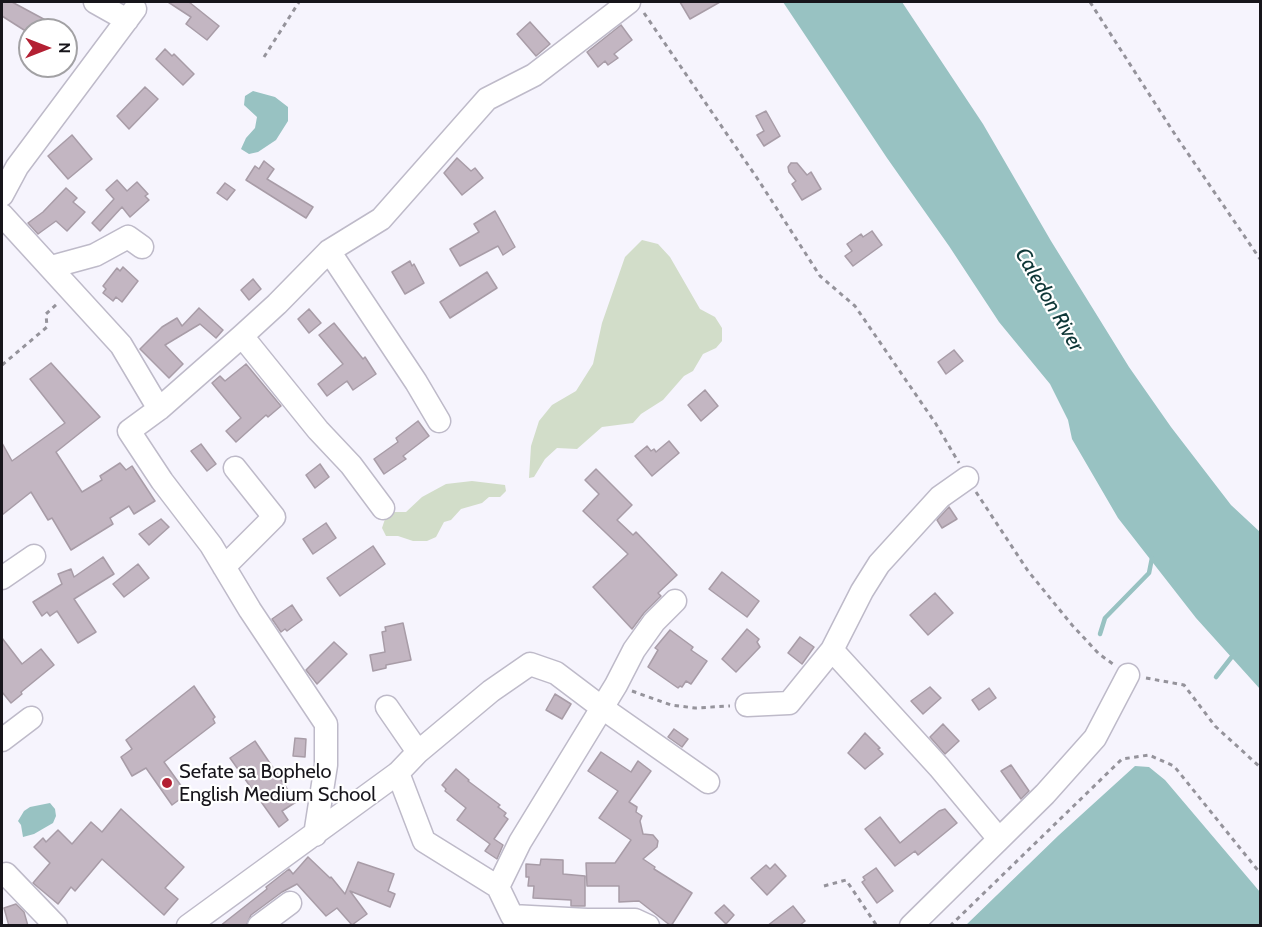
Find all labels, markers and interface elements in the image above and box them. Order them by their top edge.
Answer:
north arrow [18,18,78,78]
text: N [55,42,74,54]
water label: Caledon River [1009,244,1089,356]
place label: Sefate sa Bophelo English Medium School [179,760,376,807]
marker: Sefate sa Bophelo English Medium School [160,776,174,790]

